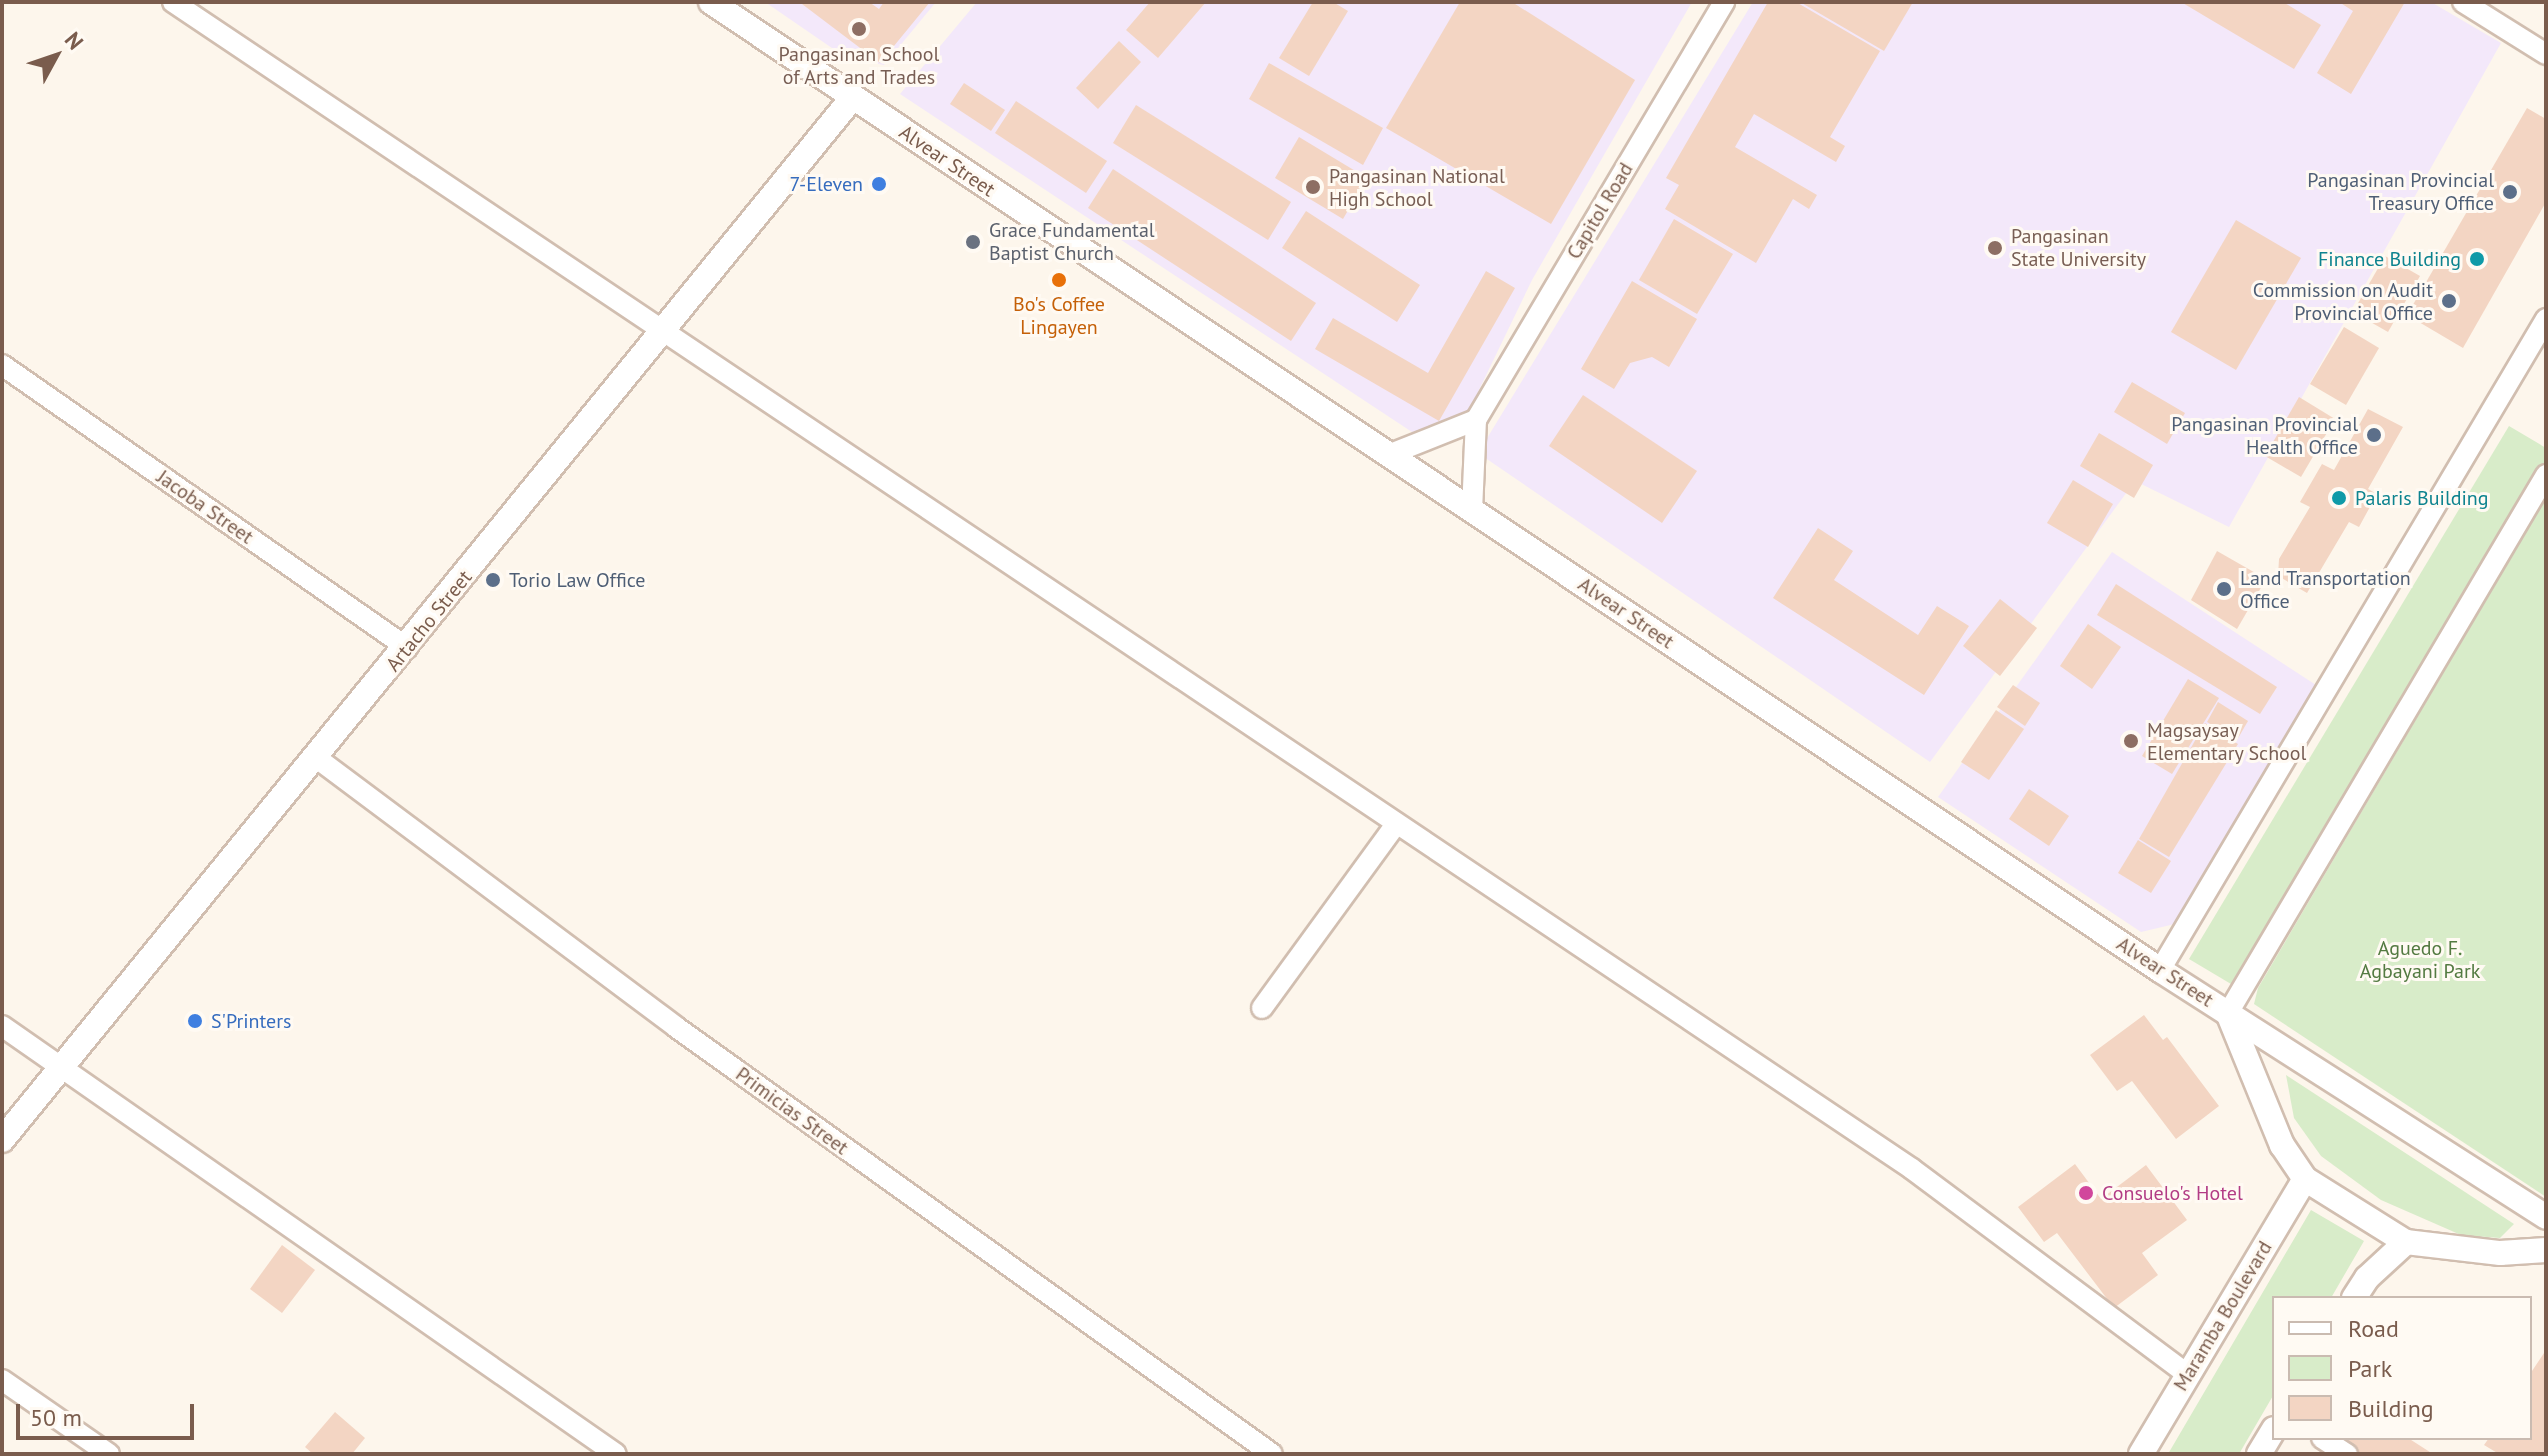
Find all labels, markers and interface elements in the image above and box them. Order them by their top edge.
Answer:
north arrow [16,16,96,96]
marker: Pangasinan School of Arts and Trades [850,20,868,38]
text: N [59,26,90,55]
place label: Pangasinan School of Arts and Trades [779,42,939,89]
street label: Alvear Street [895,120,999,202]
street label: Capitol Road [1562,159,1638,263]
place label: Pangasinan National High School [1329,164,1505,211]
place label: Pangasinan Provincial Treasury Office [2307,168,2494,215]
place label: 7-Eleven [789,172,863,196]
marker: 7-Eleven [870,175,888,193]
marker: Pangasinan National High School [1304,178,1322,196]
marker: Pangasinan Provincial Treasury Office [2501,183,2519,201]
place label: Grace Fundamental Baptist Church [989,218,1155,265]
place label: Pangasinan State University [2011,224,2146,271]
marker: Grace Fundamental Baptist Church [964,233,982,251]
marker: Pangasinan State University [1986,239,2004,257]
place label: Finance Building [2318,247,2461,271]
marker: Finance Building [2468,250,2486,268]
marker: Bo's Coffee Lingayen [1050,271,1068,289]
place label: Commission on Audit Provincial Office [2252,278,2433,325]
place label: Bo's Coffee Lingayen [1013,292,1105,339]
marker: Commission on Audit Provincial Office [2440,292,2458,310]
place label: Pangasinan Provincial Health Office [2171,412,2358,459]
marker: Pangasinan Provincial Health Office [2365,426,2383,444]
street label: Jacoba Street [152,465,258,549]
place label: Palaris Building [2355,486,2489,510]
marker: Palaris Building [2330,489,2348,507]
street label: Artacho Street [381,566,477,676]
place label: Land Transportation Office [2240,566,2411,613]
place label: Torio Law Office [509,568,646,592]
marker: Torio Law Office [484,571,502,589]
street label: Alvear Street [1574,572,1678,654]
marker: Land Transportation Office [2215,580,2233,598]
place label: Magsaysay Elementary School [2147,718,2307,765]
marker: Magsaysay Elementary School [2122,732,2140,750]
street label: Alvear Street [2112,932,2218,1012]
park label: Aguedo F. Agbayani Park [2360,937,2480,984]
place label: S'Printers [211,1009,291,1033]
marker: S'Printers [186,1012,204,1030]
street label: Primicias Street [731,1062,853,1160]
place label: Consuelo's Hotel [2102,1181,2243,1205]
marker: Consuelo's Hotel [2077,1184,2095,1202]
street label: Maramba Boulevard [2169,1237,2277,1395]
legend [2272,1296,2532,1440]
text: Road [2348,1313,2399,1344]
text: Park [2348,1353,2392,1384]
scale bar [20,1388,198,1438]
text: Building [2348,1393,2434,1424]
text: 50 m [30,1402,82,1433]

